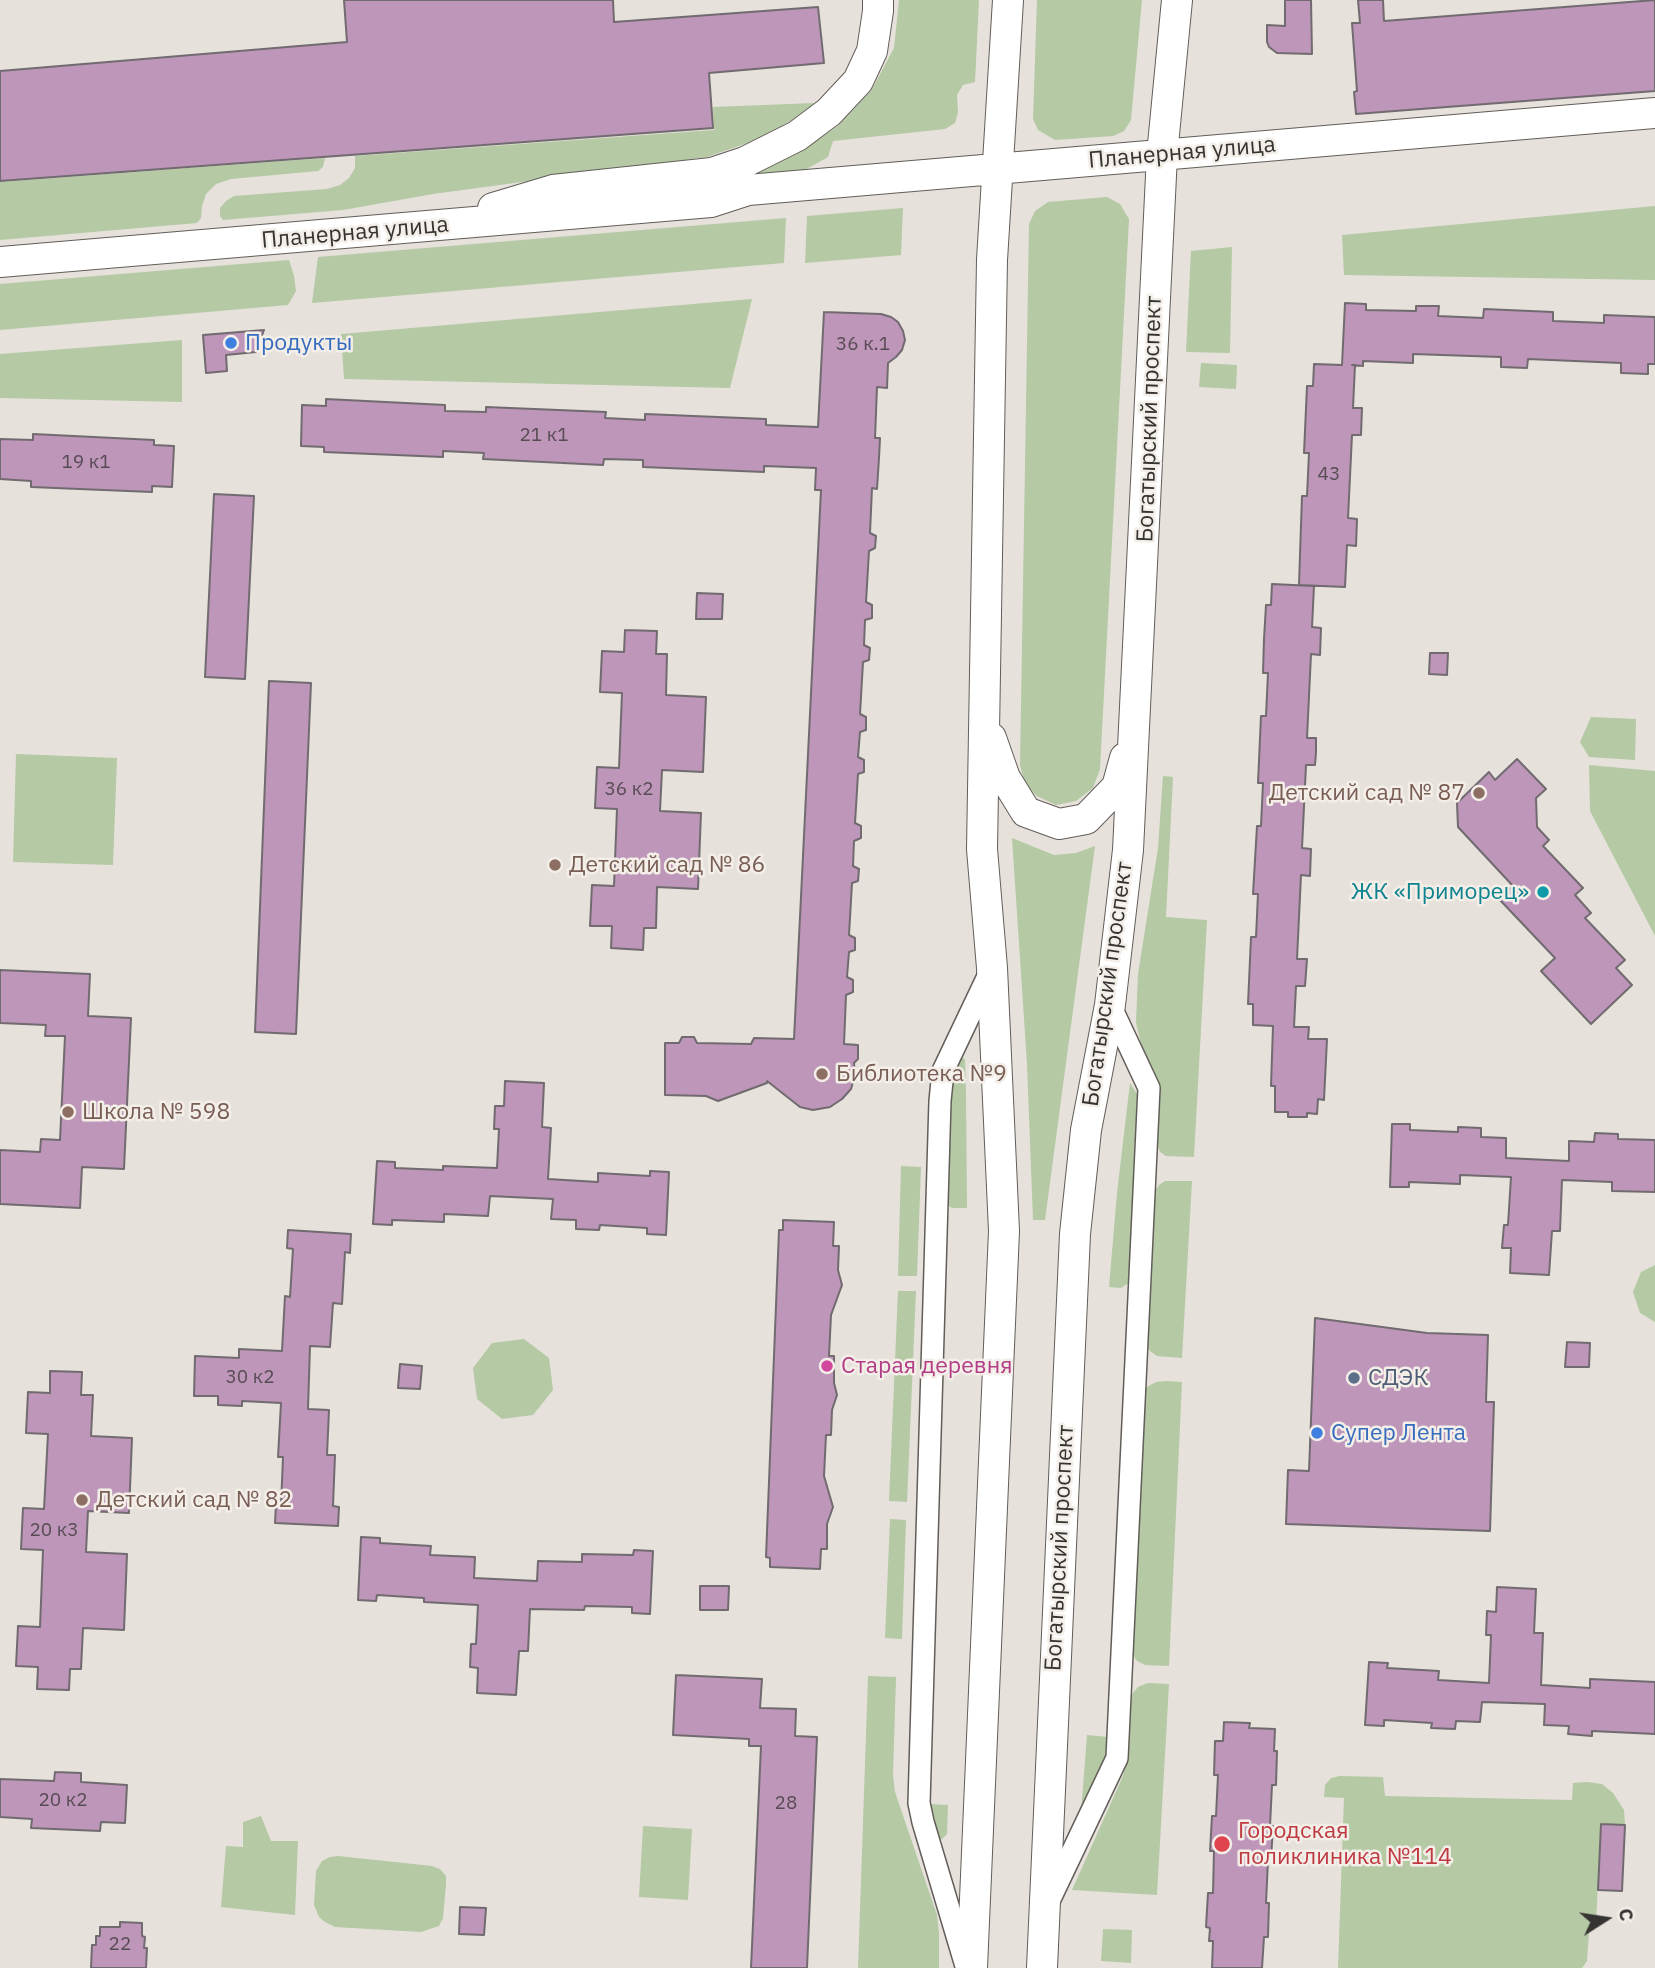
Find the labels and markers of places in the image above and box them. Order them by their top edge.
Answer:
place label: Продукты [245,329,352,357]
marker: Продукты [223,335,239,351]
place label: Детский сад № 87 [1269,779,1465,807]
marker: Детский сад № 87 [1471,785,1487,801]
place label: Детский сад № 86 [569,851,765,879]
marker: Детский сад № 86 [547,857,563,873]
place label: ЖК «Приморец» [1351,878,1529,906]
marker: ЖК «Приморец» [1535,884,1551,900]
place label: Библиотека №9 [836,1060,1007,1088]
marker: Библиотека №9 [814,1066,830,1082]
place label: Школа № 598 [82,1098,230,1126]
marker: Школа № 598 [60,1104,76,1120]
place label: Старая деревня [841,1352,1012,1380]
marker: Старая деревня [819,1358,835,1374]
place label: СДЭК [1368,1364,1429,1392]
marker: СДЭК [1346,1370,1362,1386]
place label: Супер Лента [1331,1419,1466,1447]
marker: Супер Лента [1309,1425,1325,1441]
place label: Детский сад № 82 [96,1486,292,1514]
marker: Детский сад № 82 [74,1492,90,1508]
place label: Городская поликлиника №114 [1238,1817,1452,1871]
marker: Городская поликлиника №114 [1212,1834,1232,1854]

